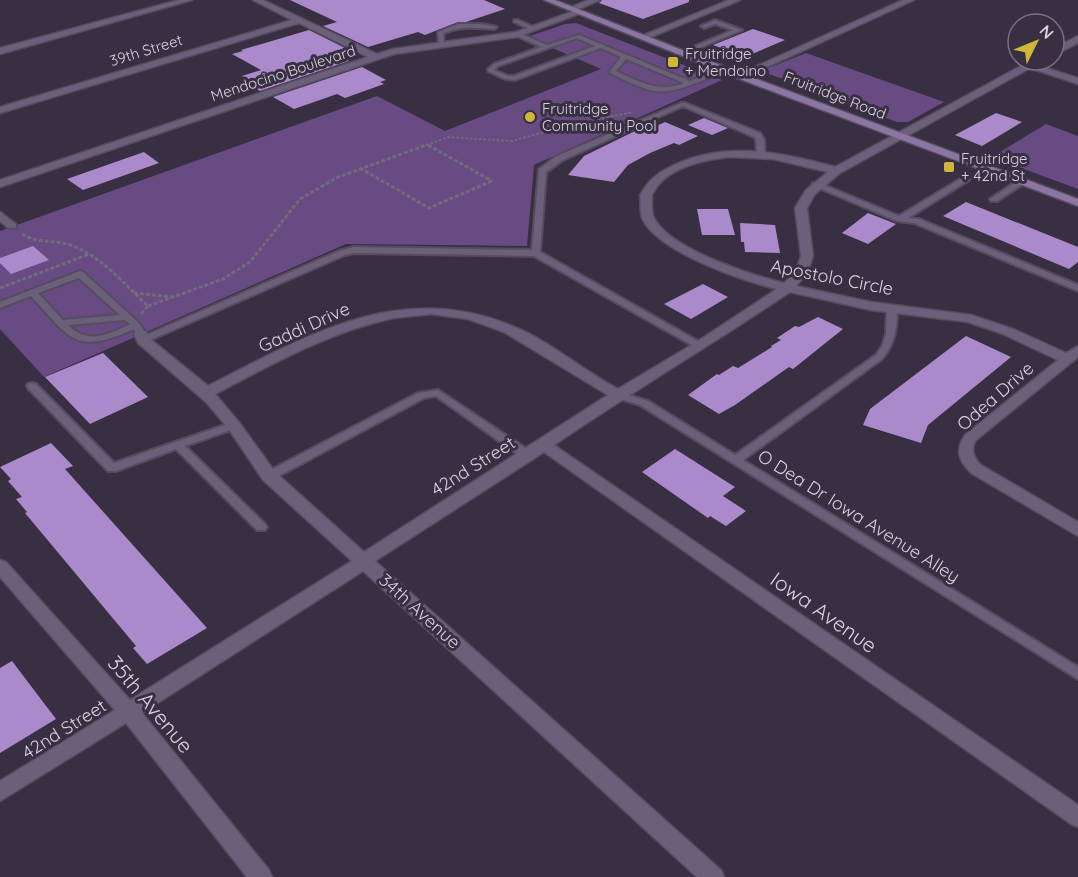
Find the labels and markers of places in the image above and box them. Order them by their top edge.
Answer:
place label: Fruitridge + Mendoino [685,44,766,80]
marker: Fruitridge + Mendoino [666,55,680,69]
place label: Fruitridge Community Pool [542,99,657,135]
marker: Fruitridge Community Pool [523,110,537,124]
place label: Fruitridge + 42nd St [961,149,1028,185]
marker: Fruitridge + 42nd St [942,160,956,174]

